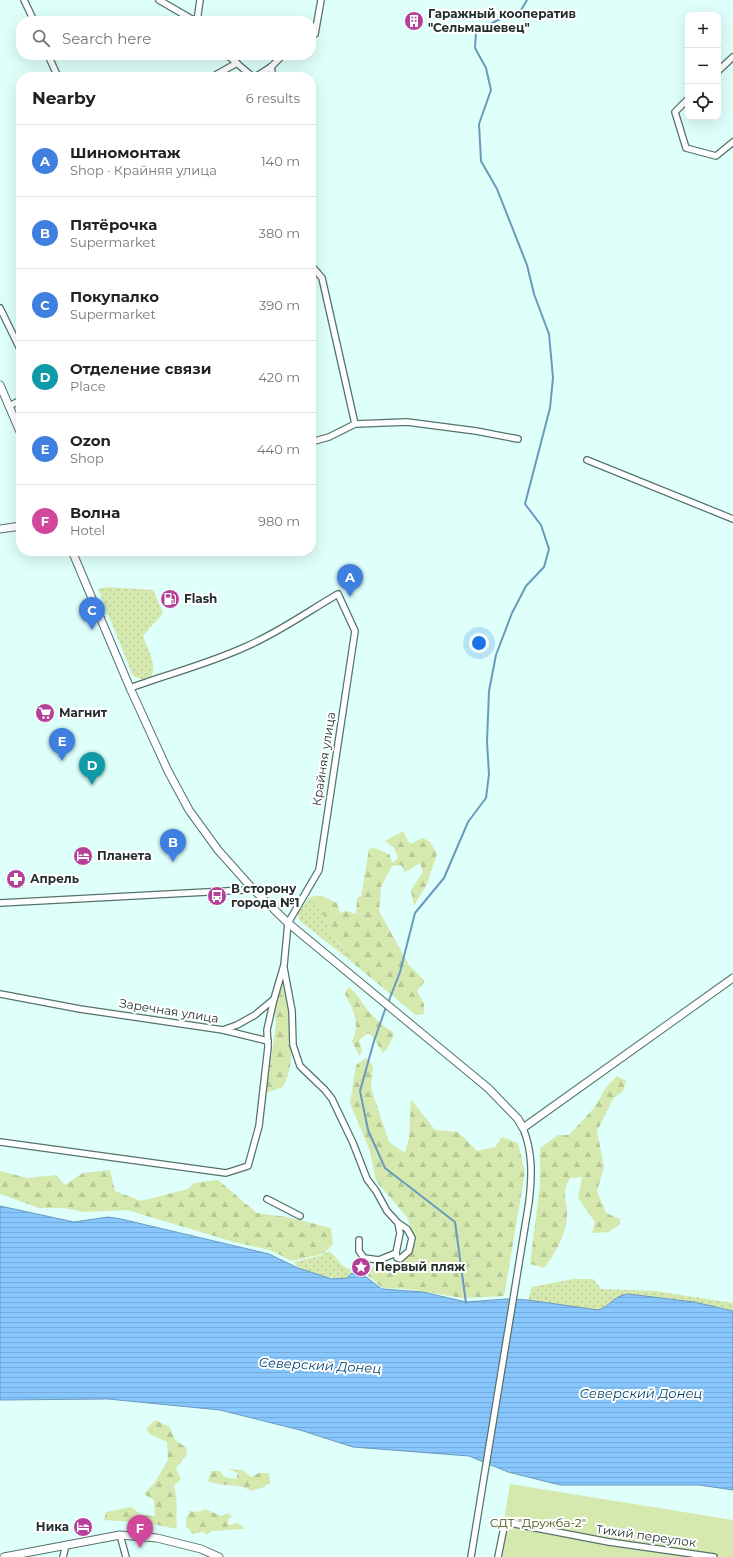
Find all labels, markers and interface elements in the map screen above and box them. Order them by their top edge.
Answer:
place label: Гаражный кооператив "Сельмашевец" [428,6,576,35]
building icon: Гаражный кооператив "Сельмашевец" [403,10,425,32]
map controls [685,12,721,120]
button: + [685,12,721,48]
search box [16,16,316,60]
icon: search [30,27,52,49]
text: Search here [62,29,151,48]
button: − [685,48,721,84]
button: locate [685,84,721,120]
text: Nearby [32,88,96,108]
text: 6 results [246,90,300,106]
text: Шиномонтаж [70,143,181,162]
text: A [40,153,50,169]
text: 140 m [261,153,300,169]
text: Shop · Крайняя улица [70,162,217,178]
text: Пятёрочка [70,215,157,234]
text: B [40,225,50,241]
text: 380 m [259,225,300,241]
text: Supermarket [70,234,156,250]
text: Покупалко [70,287,159,306]
text: C [40,297,50,313]
text: 390 m [259,297,300,313]
text: Supermarket [70,306,156,322]
text: Отделение связи [70,359,211,378]
text: D [40,369,50,385]
text: 420 m [258,369,300,385]
text: Place [70,378,106,394]
text: Ozon [70,431,111,450]
text: E [41,441,49,457]
text: 440 m [257,441,300,457]
text: Shop [70,450,104,466]
text: Волна [70,503,120,522]
text: F [41,513,49,529]
text: 980 m [258,513,300,529]
text: Hotel [70,522,105,538]
pin: A [337,564,363,597]
fuel station icon: Flash [159,588,181,610]
place label: Flash [184,591,217,606]
pin: C [79,597,105,630]
your location [469,633,489,653]
supermarket icon: Магнит [34,702,56,724]
place label: Магнит [59,705,108,720]
street label: Крайняя улица [309,711,338,807]
pin: E [49,728,75,761]
pin: D [79,752,105,785]
pin: B [160,829,186,862]
hotel icon: Планета [72,845,94,867]
place label: Планета [97,848,151,863]
pharmacy icon: Апрель [5,868,27,890]
place label: Апрель [30,871,79,886]
place label: В сторону города №1 [231,881,300,910]
bus stop icon: В сторону города №1 [206,885,228,907]
street label: Заречная улица [118,995,220,1026]
place icon: Первый пляж [350,1256,372,1278]
place label: Первый пляж [375,1259,465,1274]
water label: Северский Донец [258,1354,382,1376]
water label: Северский Донец [580,1385,703,1401]
pin: F [127,1515,153,1548]
park label: СДТ "Дружба-2" [490,1515,586,1530]
hotel icon: Ника [72,1516,94,1538]
place label: Ника [36,1519,69,1534]
street label: Тихий переулок [595,1521,697,1550]

